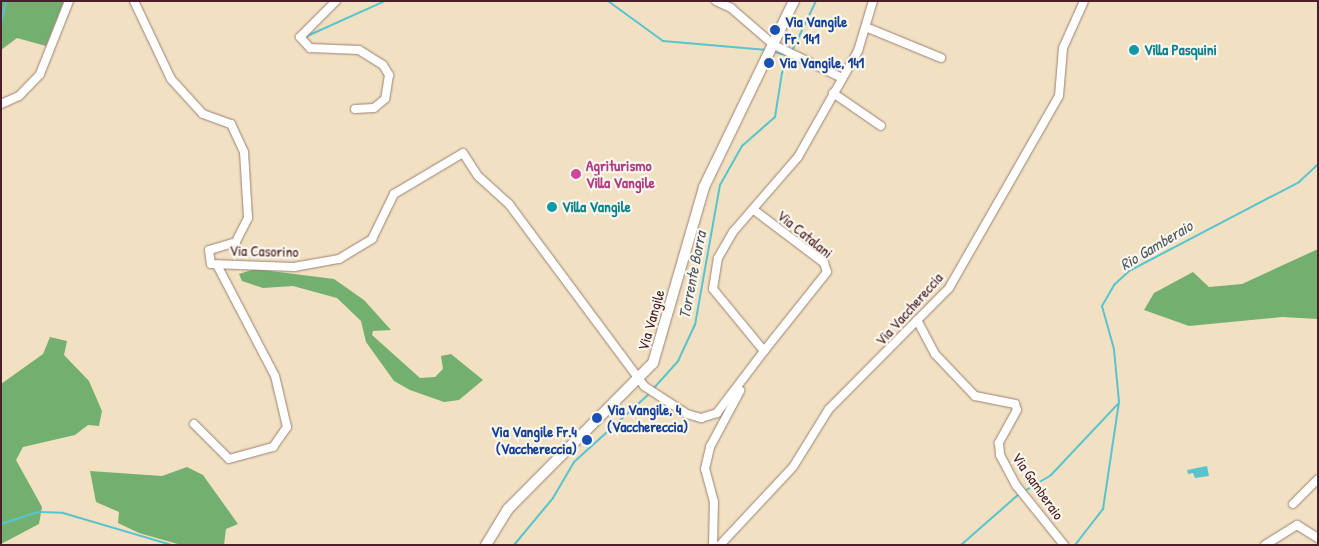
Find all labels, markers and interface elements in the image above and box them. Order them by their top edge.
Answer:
place label: Via Vangile Fr. 141 [785,12,847,47]
marker: Via Vangile Fr. 141 [769,24,781,36]
place label: Villa Pasquini [1144,41,1217,59]
marker: Villa Pasquini [1128,44,1140,56]
place label: Via Vangile, 141 [779,54,864,72]
marker: Via Vangile, 141 [763,57,775,69]
place label: Agriturismo Villa Vangile [586,156,655,191]
marker: Agriturismo Villa Vangile [570,168,582,180]
place label: Villa Vangile [562,198,631,216]
marker: Villa Vangile [546,201,558,213]
street label: Via Catalani [774,206,836,262]
water label: Rio Gamberaio [1116,216,1196,274]
water label: Torrente Borra [674,230,710,320]
street label: Via Casorino [229,241,299,261]
street label: Via Vacchereccia [872,269,946,349]
street label: Via Vangile [634,288,668,352]
place label: Via Vangile, 4 (Vacchereccia) [607,400,688,435]
marker: Via Vangile, 4 (Vacchereccia) [591,412,603,424]
place label: Via Vangile Fr.4 (Vacchereccia) [491,422,577,457]
marker: Via Vangile Fr.4 (Vacchereccia) [581,434,593,446]
street label: Via Gamberaio [1008,449,1068,523]

